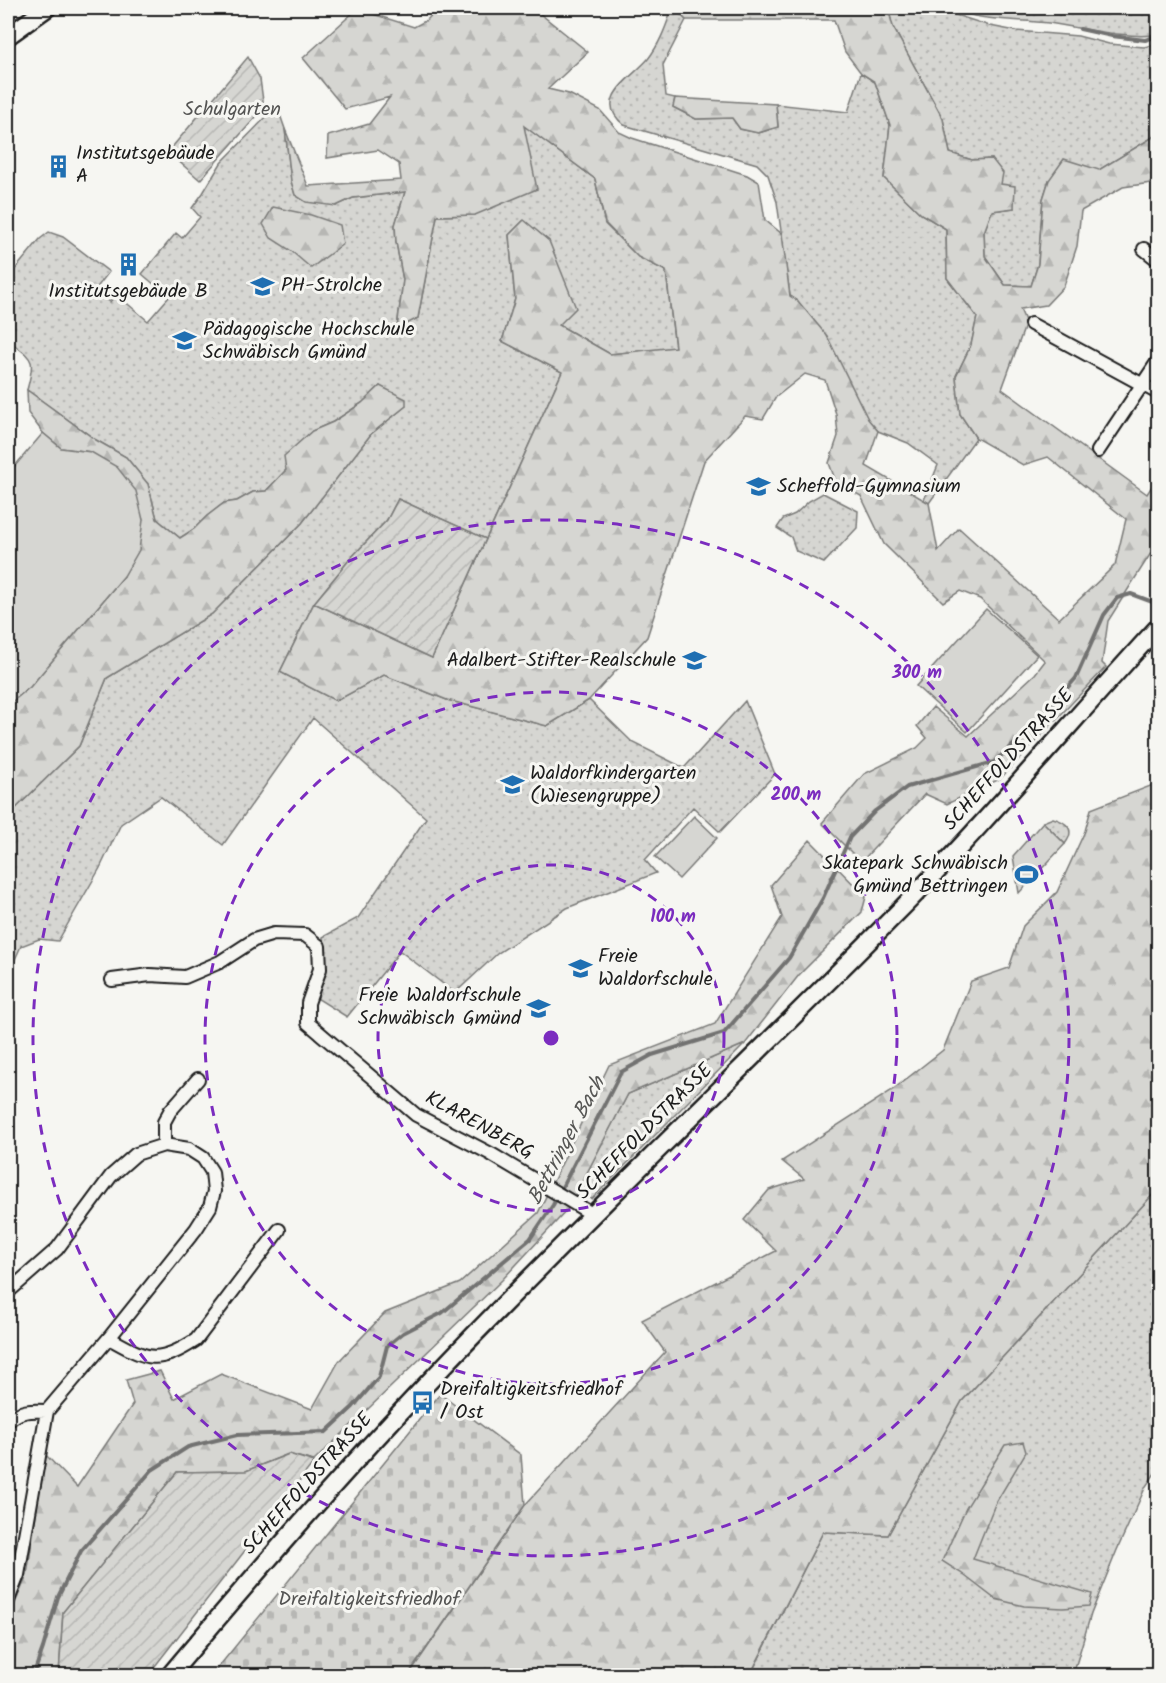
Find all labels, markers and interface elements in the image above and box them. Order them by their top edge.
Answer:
park label: Schulgarten [183,94,281,126]
place label: Institutsgebäude A [76,138,215,193]
building icon: Institutsgebäude A [45,153,71,179]
building icon: Institutsgebäude B [115,251,141,277]
place label: PH-Strolche [281,270,382,302]
school or university icon: PH-Strolche [250,273,276,299]
place label: Institutsgebäude B [48,276,208,308]
place label: Pädagogische Hochschule Schwäbisch Gmünd [203,314,414,369]
school or university icon: Pädagogische Hochschule Schwäbisch Gmünd [172,328,198,354]
place label: Scheffold-Gymnasium [777,471,961,503]
school or university icon: Scheffold-Gymnasium [746,474,772,500]
place label: Adalbert-Stifter-Realschule [447,645,676,677]
school or university icon: Adalbert-Stifter-Realschule [681,648,707,674]
text: 300 m [891,659,942,688]
street label: SCHEFFOLDSTRASSE [936,680,1083,839]
place label: Waldorfkindergarten (Wiesengruppe) [530,758,696,813]
school or university icon: Waldorfkindergarten (Wiesengruppe) [499,772,525,798]
text: 200 m [771,781,822,810]
place label: Skatepark Schwäbisch Gmünd Bettringen [822,848,1008,903]
sports icon: Skatepark Schwäbisch Gmünd Bettringen [1013,862,1039,888]
text: 100 m [650,903,696,932]
place label: Freie Waldorfschule [598,941,713,996]
school or university icon: Freie Waldorfschule [567,955,593,981]
place label: Freie Waldorfschule Schwäbisch Gmünd [358,980,522,1035]
school or university icon: Freie Waldorfschule Schwäbisch Gmünd [526,995,552,1021]
centre of rings [541,1028,561,1048]
street label: SCHEFFOLDSTRASSE [569,1055,722,1208]
water label: Bettringer Bach [519,1070,615,1211]
street label: KLARENBERG [419,1083,539,1169]
place label: Dreifaltigkeitsfriedhof / Ost [440,1374,624,1429]
bus stop icon: Dreifaltigkeitsfriedhof / Ost [409,1389,435,1415]
street label: SCHEFFOLDSTRASSE [235,1404,382,1563]
park label: Dreifaltigkeitsfriedhof [278,1584,462,1616]

